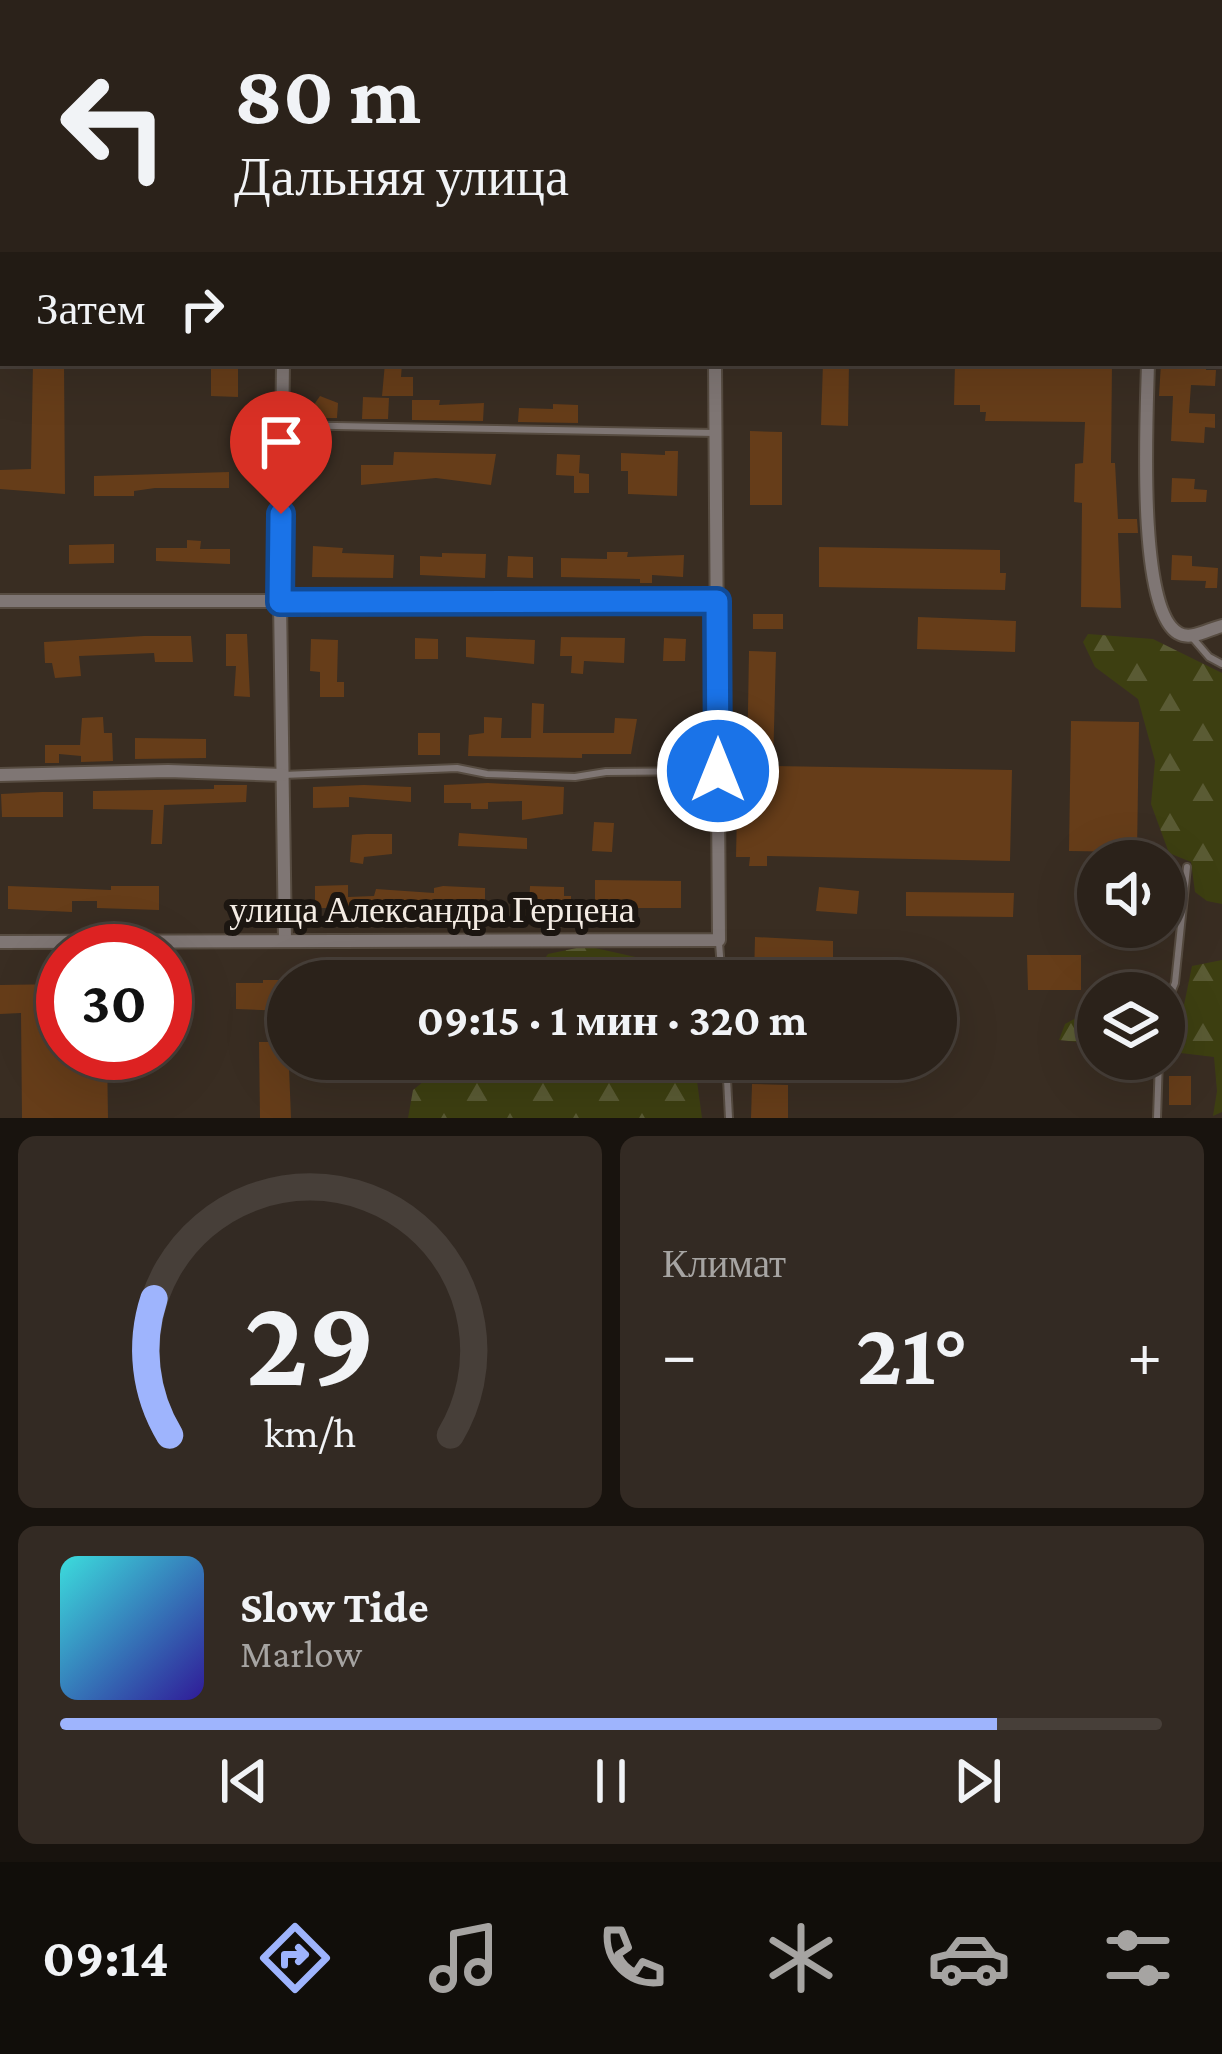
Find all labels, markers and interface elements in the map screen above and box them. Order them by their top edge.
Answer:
icon: left [36,48,192,204]
text: 80 m [234,48,421,141]
text: Дальняя улица [234,147,569,207]
icon: right [169,276,235,342]
text: Затем [36,284,145,334]
pin [230,391,332,514]
icon: arrive [248,409,314,475]
position arrow [655,708,781,834]
map controls [1077,840,1185,1080]
button: sound [1077,840,1185,948]
street label: улица Александра Герцена [229,890,635,930]
speed limit sign: 30 [36,924,192,1080]
button: layers [1077,972,1185,1080]
text: 09:15 · 1 мин · 320 m [417,995,807,1045]
text: Климат [662,1242,786,1285]
text: 29 [244,1272,376,1411]
text: 21° [856,1303,968,1403]
text: − [662,1317,697,1390]
text: + [1127,1317,1162,1390]
text: km/h [264,1409,356,1456]
text: Slow Tide [240,1582,429,1632]
text: Marlow [240,1632,362,1675]
icon: previous [211,1748,277,1814]
icon: pause [578,1748,644,1814]
icon: next [945,1748,1011,1814]
icon: directions [253,1916,337,2000]
icon: music [422,1916,506,2000]
icon: phone [590,1916,674,2000]
icon: climate [759,1916,843,2000]
icon: car [927,1916,1011,2000]
icon: filters [1096,1916,1180,2000]
text: 09:14 [42,1928,169,1988]

